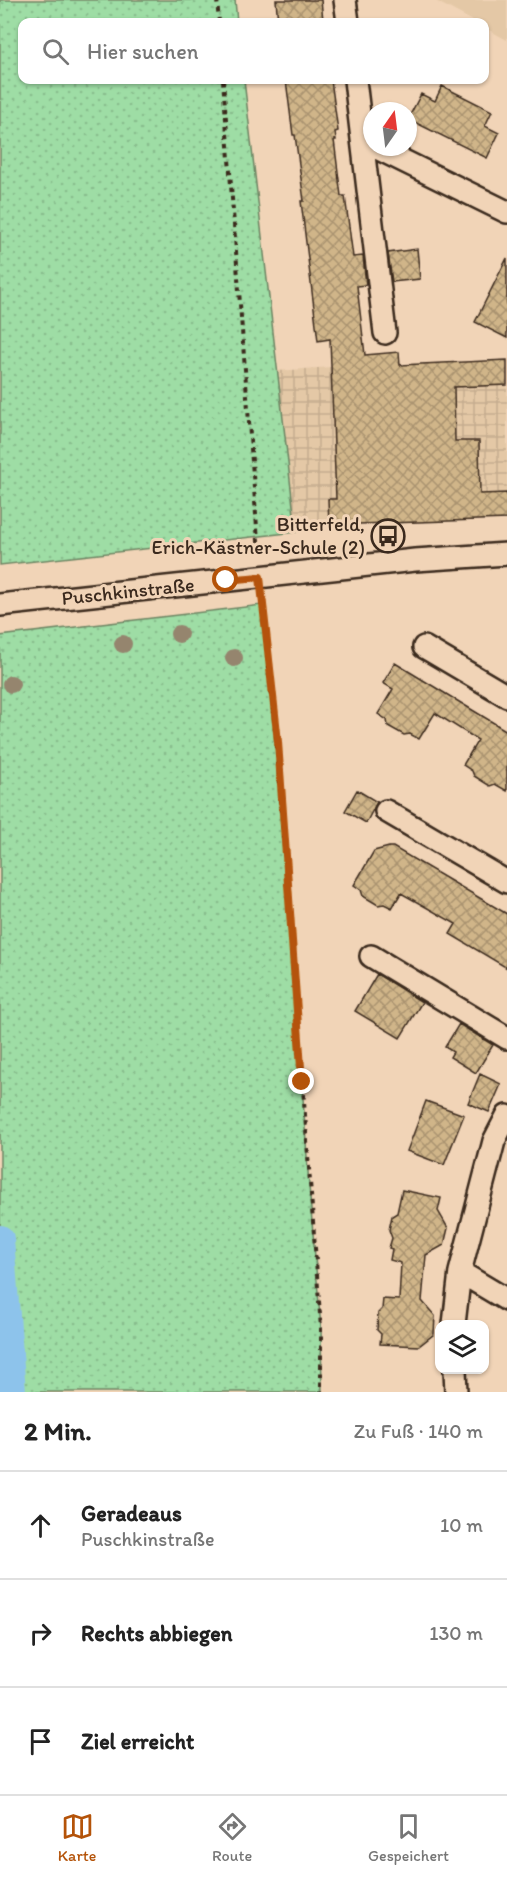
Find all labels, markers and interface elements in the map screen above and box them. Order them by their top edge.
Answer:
search box [18,18,489,84]
icon: search [39,35,72,68]
text: Hier suchen [87,38,198,65]
north arrow [363,102,417,156]
place label: Bitterfeld, Erich-Kästner-Schule (2) [152,512,365,559]
bus stop icon: Bitterfeld, Erich-Kästner-Schule (2) [370,518,406,554]
route start [212,566,238,592]
street label: Puschkinstraße [60,572,196,610]
route end [288,1068,314,1094]
map controls [435,1320,489,1374]
button: layers [435,1320,489,1374]
text: 2 Min. [24,1415,92,1447]
text: Zu Fuß · 140 m [354,1419,483,1443]
text: Geradeaus [81,1500,182,1527]
icon: ahead [24,1509,57,1542]
text: 10 m [440,1513,483,1537]
text: Puschkinstraße [81,1527,214,1551]
icon: right [24,1617,57,1650]
text: Rechts abbiegen [81,1620,233,1647]
text: 130 m [429,1621,483,1645]
icon: arrive [24,1725,57,1758]
text: Ziel erreicht [81,1728,194,1755]
tab: Karte [58,1810,96,1865]
tab: Route [212,1810,252,1865]
tab: Gespeichert [368,1810,449,1865]

